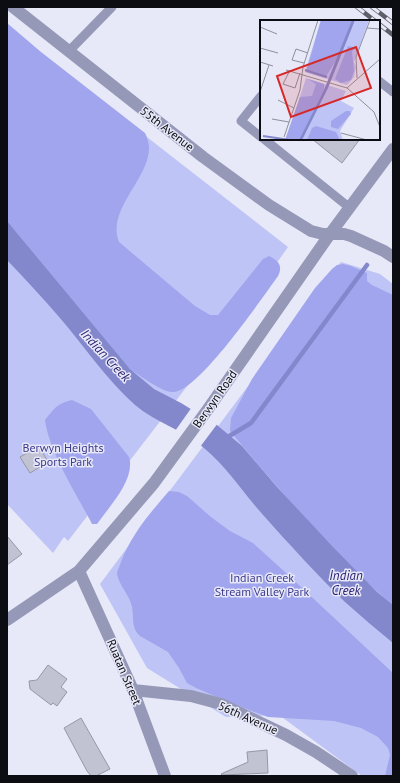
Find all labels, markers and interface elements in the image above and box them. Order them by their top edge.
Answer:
inset map [260,20,380,140]
street label: 55th Avenue [137,103,197,154]
water label: Indian Creek [77,325,135,386]
street label: Berwyn Road [189,367,240,430]
park label: Berwyn Heights Sports Park [23,440,103,469]
water label: Indian Creek [329,567,363,599]
park label: Indian Creek Stream Valley Park [215,570,310,599]
street label: Ruatan Street [104,637,145,707]
street label: 56th Avenue [216,698,280,737]

